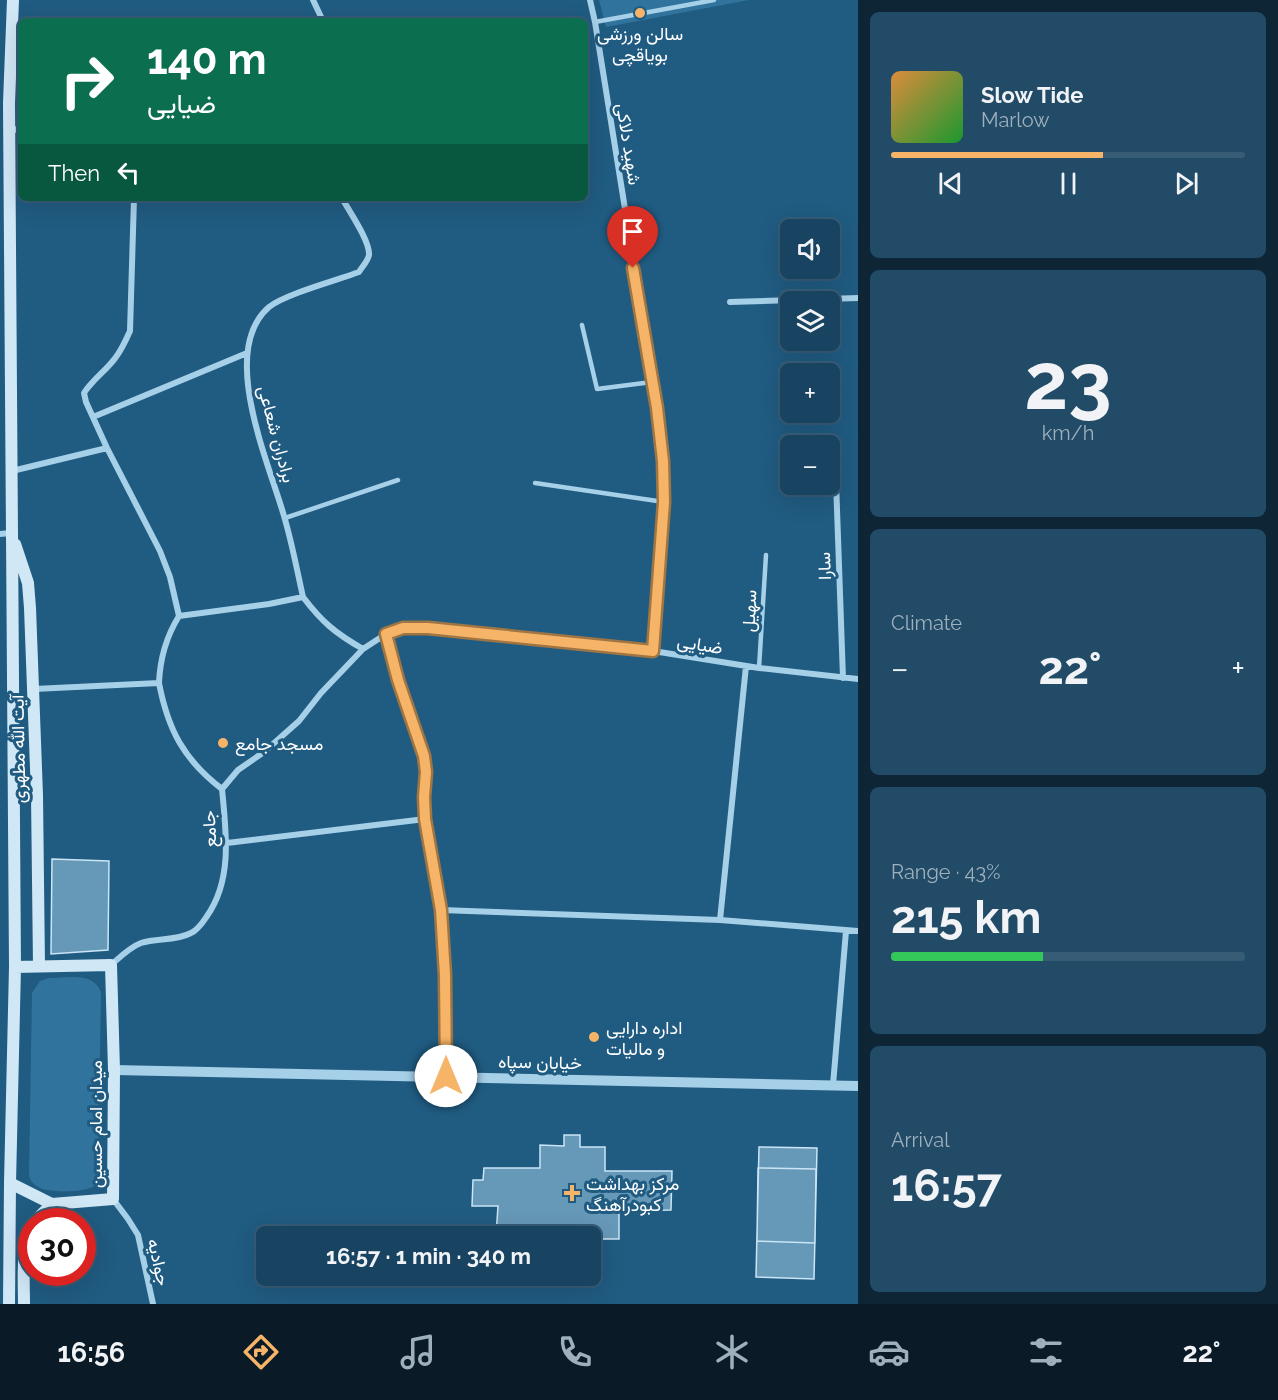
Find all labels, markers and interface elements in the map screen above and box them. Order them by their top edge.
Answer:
marker: سالن ورزشی بویاقچی [633,6,647,20]
place label: سالن ورزشی بویاقچی [597,23,683,67]
text: 140 m [147,35,267,84]
icon: right [48,42,126,120]
text: Slow Tide [981,82,1083,108]
text: ضیایی [147,88,216,119]
street label: شهید دلاکی [611,102,646,186]
text: Marlow [981,108,1050,132]
icon: left [112,156,145,189]
text: Then [48,160,100,186]
icon: previous [934,167,967,200]
icon: pause [1052,167,1085,200]
icon: next [1170,167,1203,200]
pin [607,206,658,268]
icon: arrive [616,215,649,248]
map controls [780,219,840,495]
button: sound [780,219,840,279]
button: layers [780,291,840,351]
text: 23 [1024,336,1112,427]
button: + [780,363,840,423]
street label: برادران شعاعی [253,383,300,485]
text: km/h [1042,421,1094,445]
button: − [780,435,840,495]
street label: سارا [813,552,836,580]
street label: سهیل [737,589,762,633]
text: Climate [891,611,962,635]
street label: ضیایی [675,630,724,659]
text: 22° [1038,642,1102,695]
text: − [891,649,909,688]
text: + [1231,649,1245,688]
street label: آیت الله مطهری [7,693,30,804]
place label: مسجد جامع [235,733,323,756]
marker: مسجد جامع [216,736,230,750]
street label: جامع [198,810,222,848]
text: Range · 43% [891,860,1000,884]
text: 215 km [891,891,1041,944]
place label: اداره دارایی و مالیات [606,1017,682,1060]
marker: اداره دارایی و مالیات [587,1030,601,1044]
position arrow [414,1044,478,1108]
street label: خیابان سپاه [498,1051,582,1075]
street label: میدان امام حسین [85,1060,108,1188]
text: Arrival [891,1128,950,1152]
text: 16:57 [891,1159,1002,1212]
place label: مرکز بهداشت کبودرآهنگ [586,1173,679,1216]
marker: مرکز بهداشت کبودرآهنگ [563,1184,581,1202]
speed limit sign: 30 [18,1208,96,1286]
street label: جوادیه [142,1236,175,1288]
text: 16:57 · 1 min · 340 m [326,1243,531,1269]
icon: directions [240,1331,282,1373]
icon: music [397,1331,439,1373]
icon: phone [554,1331,596,1373]
icon: climate [711,1331,753,1373]
icon: car [868,1331,910,1373]
icon: filters [1025,1331,1067,1373]
text: 16:56 [58,1337,125,1368]
text: 22° [1182,1337,1220,1368]

